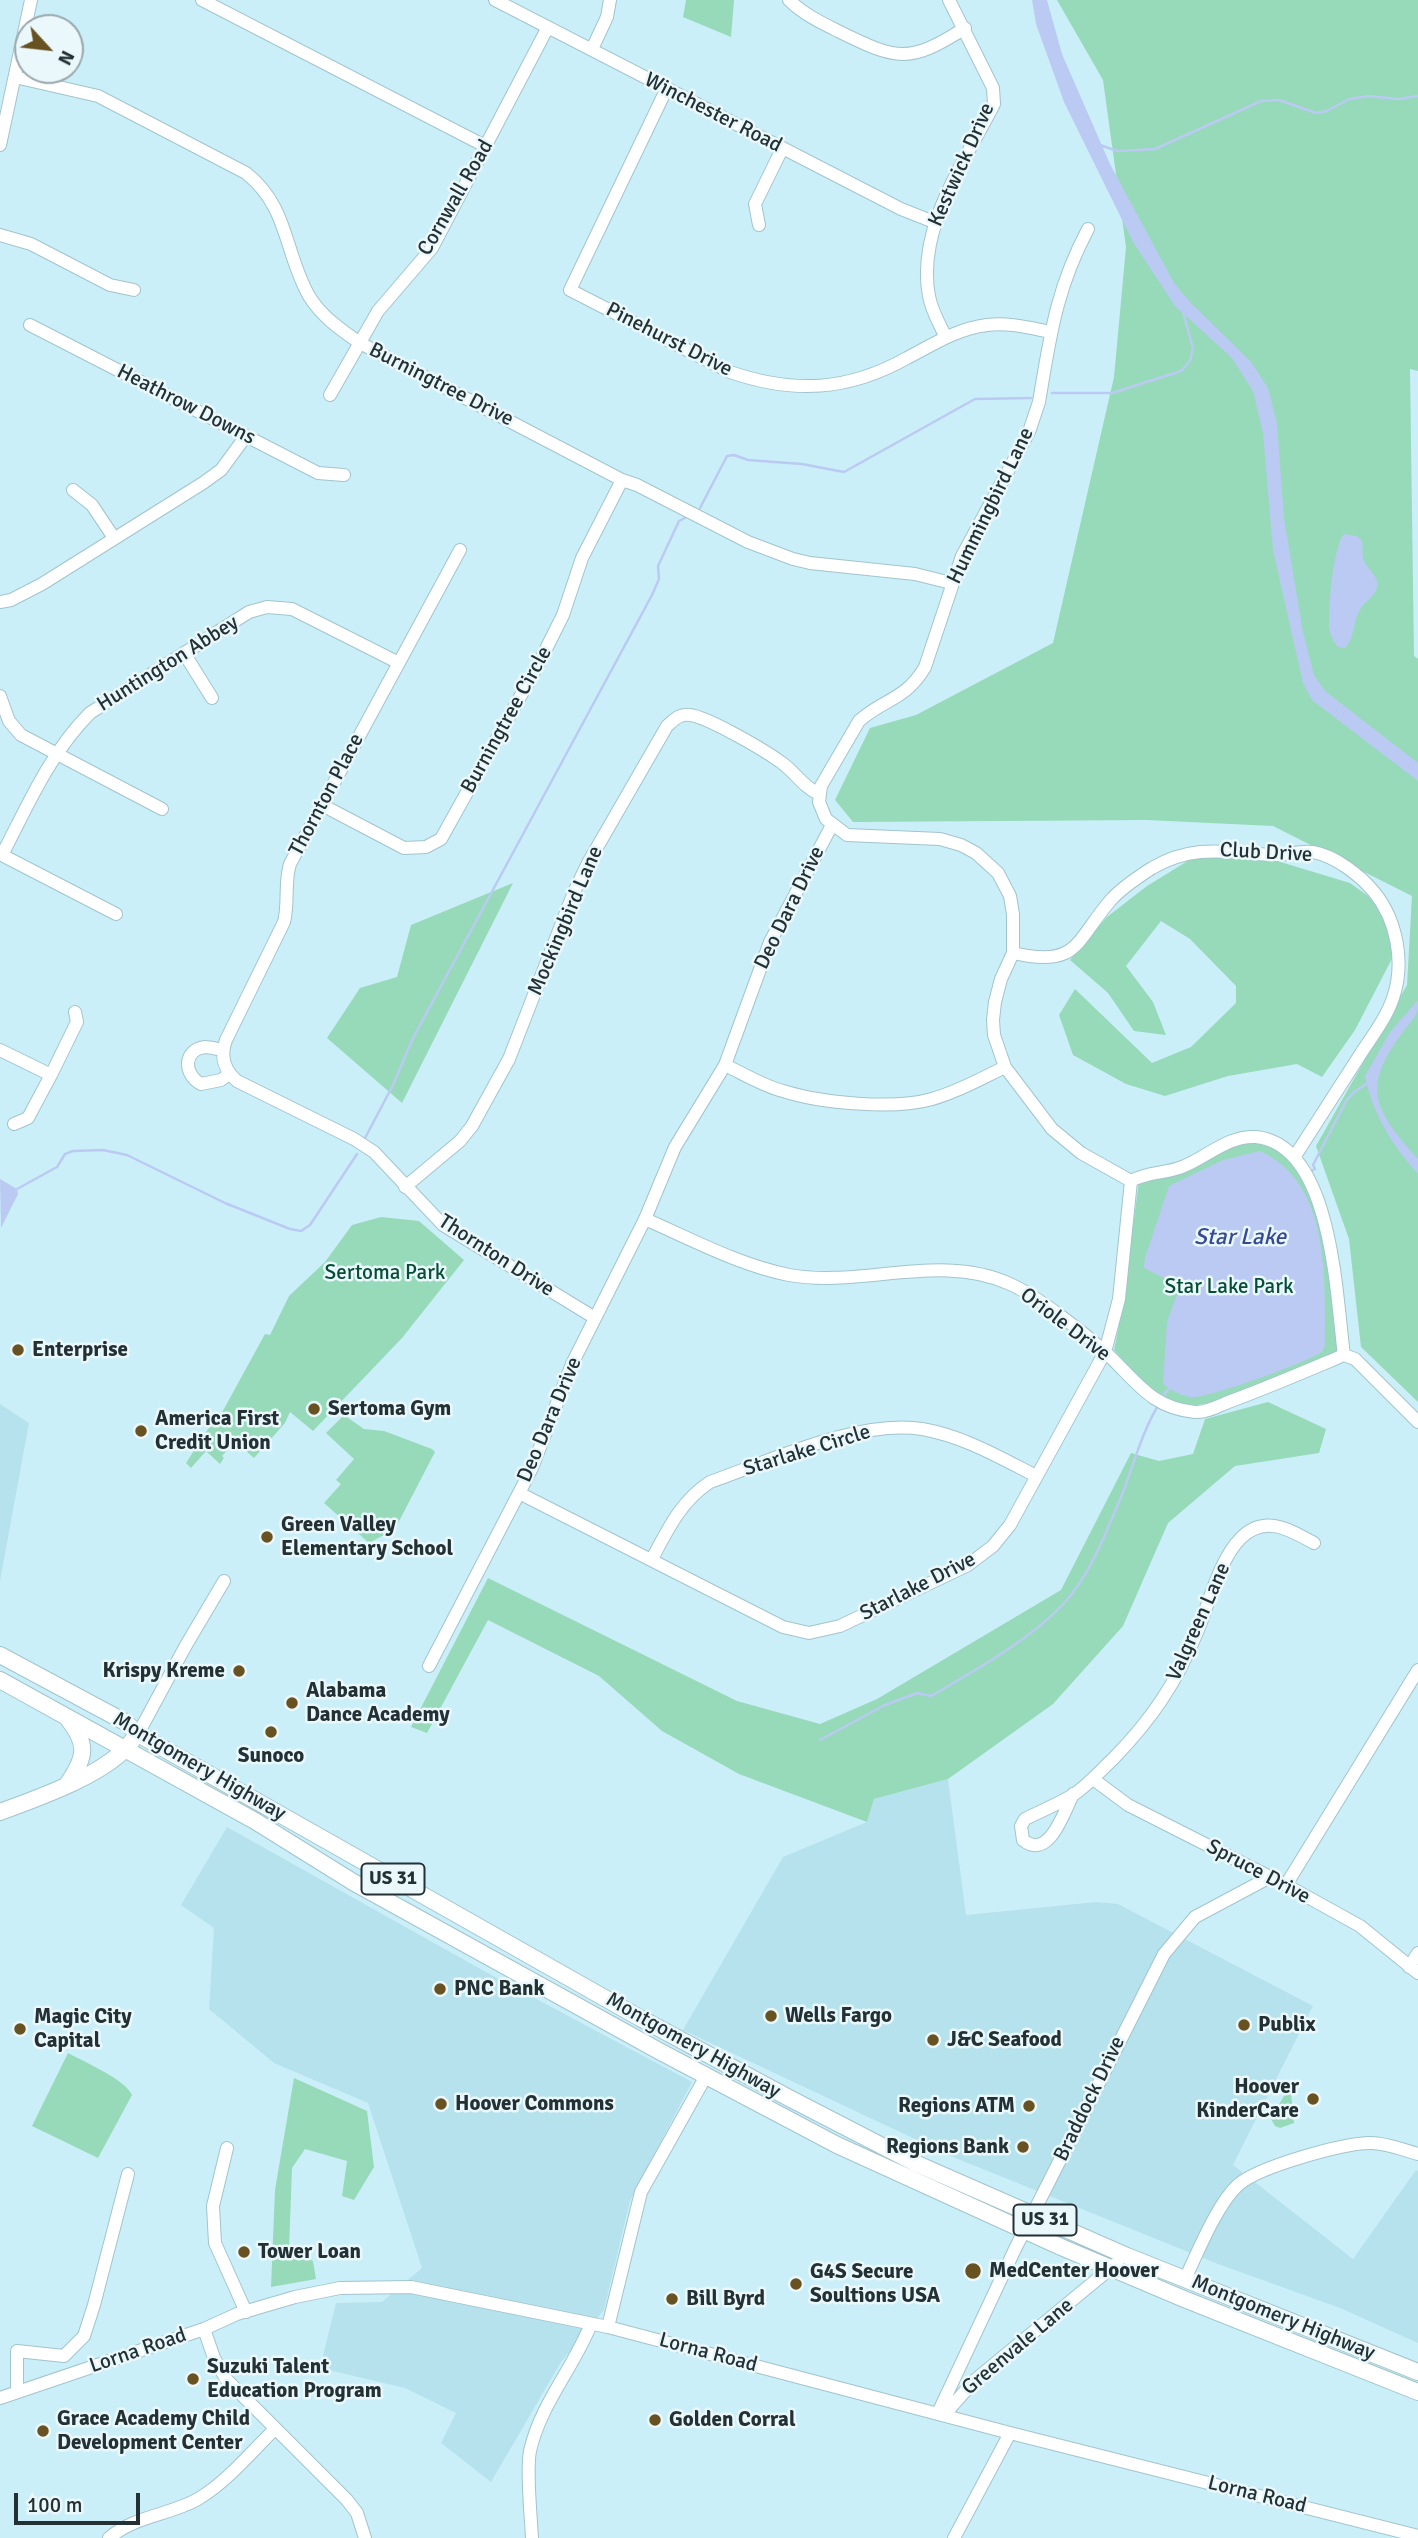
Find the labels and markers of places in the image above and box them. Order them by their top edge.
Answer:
place label: Enterprise [32,1337,128,1363]
marker: Enterprise [10,1342,26,1358]
place label: Sertoma Gym [328,1396,451,1422]
marker: Sertoma Gym [306,1401,322,1417]
place label: America First Credit Union [155,1406,279,1456]
marker: America First Credit Union [133,1423,149,1439]
place label: Green Valley Elementary School [281,1512,453,1562]
marker: Green Valley Elementary School [259,1529,275,1545]
place label: Krispy Kreme [102,1658,225,1684]
marker: Krispy Kreme [231,1663,247,1679]
place label: Alabama Dance Academy [306,1678,450,1728]
marker: Alabama Dance Academy [284,1695,300,1711]
marker: Sunoco [263,1724,279,1740]
place label: Sunoco [238,1743,304,1769]
place label: PNC Bank [454,1976,545,2002]
marker: PNC Bank [432,1981,448,1997]
place label: Wells Fargo [785,2003,892,2029]
place label: Magic City Capital [34,2004,132,2054]
marker: Wells Fargo [763,2008,779,2024]
place label: Publix [1258,2012,1316,2038]
marker: Publix [1236,2017,1252,2033]
marker: Magic City Capital [12,2021,28,2037]
place label: J&C Seafood [947,2027,1062,2053]
marker: J&C Seafood [925,2032,941,2048]
place label: Hoover KinderCare [1196,2074,1299,2124]
place label: Hoover Commons [455,2091,614,2117]
marker: Hoover KinderCare [1305,2091,1321,2107]
place label: Regions ATM [898,2093,1015,2119]
marker: Hoover Commons [433,2096,449,2112]
marker: Regions ATM [1021,2098,1037,2114]
place label: Regions Bank [886,2134,1009,2160]
marker: Regions Bank [1015,2139,1031,2155]
place label: Tower Loan [258,2239,361,2265]
marker: Tower Loan [236,2244,252,2260]
place label: MedCenter Hoover [989,2258,1159,2284]
place label: G4S Secure Soultions USA [810,2259,940,2309]
marker: MedCenter Hoover [963,2261,983,2281]
marker: G4S Secure Soultions USA [788,2276,804,2292]
place label: Bill Byrd [686,2286,765,2312]
marker: Bill Byrd [664,2291,680,2307]
place label: Suzuki Talent Education Program [207,2354,382,2404]
marker: Suzuki Talent Education Program [185,2371,201,2387]
place label: Grace Academy Child Development Center [57,2406,250,2456]
place label: Golden Corral [669,2407,795,2433]
marker: Golden Corral [647,2412,663,2428]
marker: Grace Academy Child Development Center [35,2423,51,2439]

